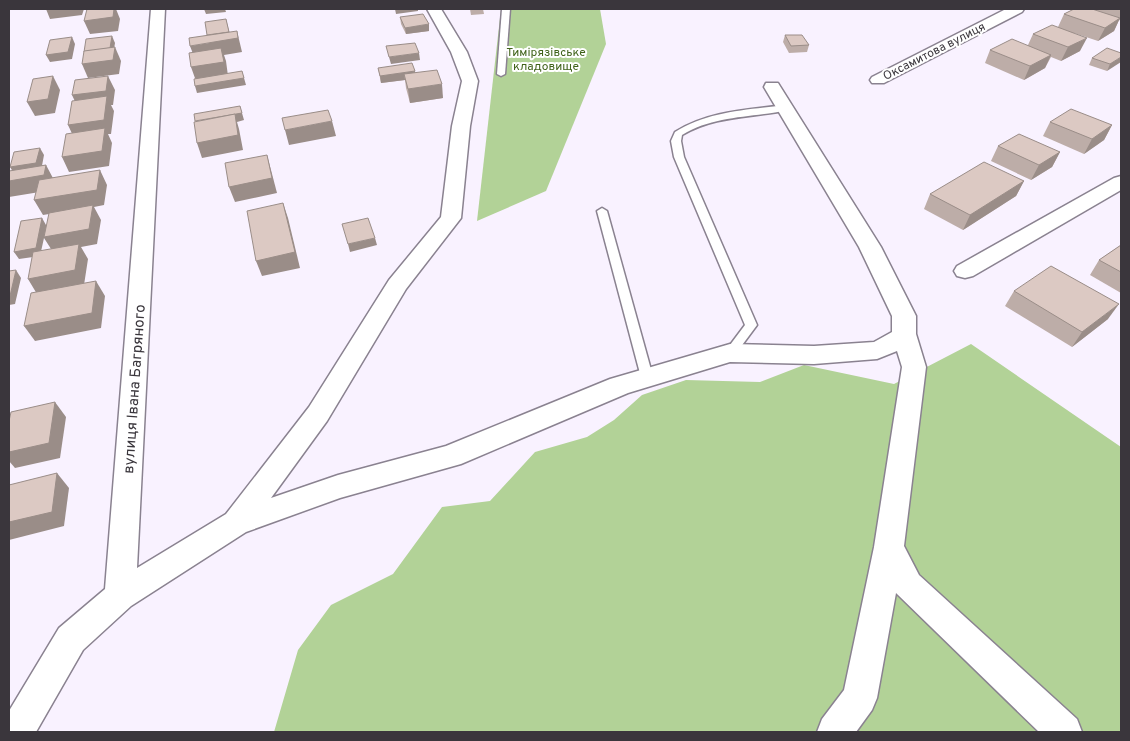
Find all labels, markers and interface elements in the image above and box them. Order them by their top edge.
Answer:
street label: Оксамитова вулиця [881,19,988,85]
park label: Тимірязівське кладовище [506,45,586,75]
street label: вулиця Івана Багряного [120,304,151,474]

